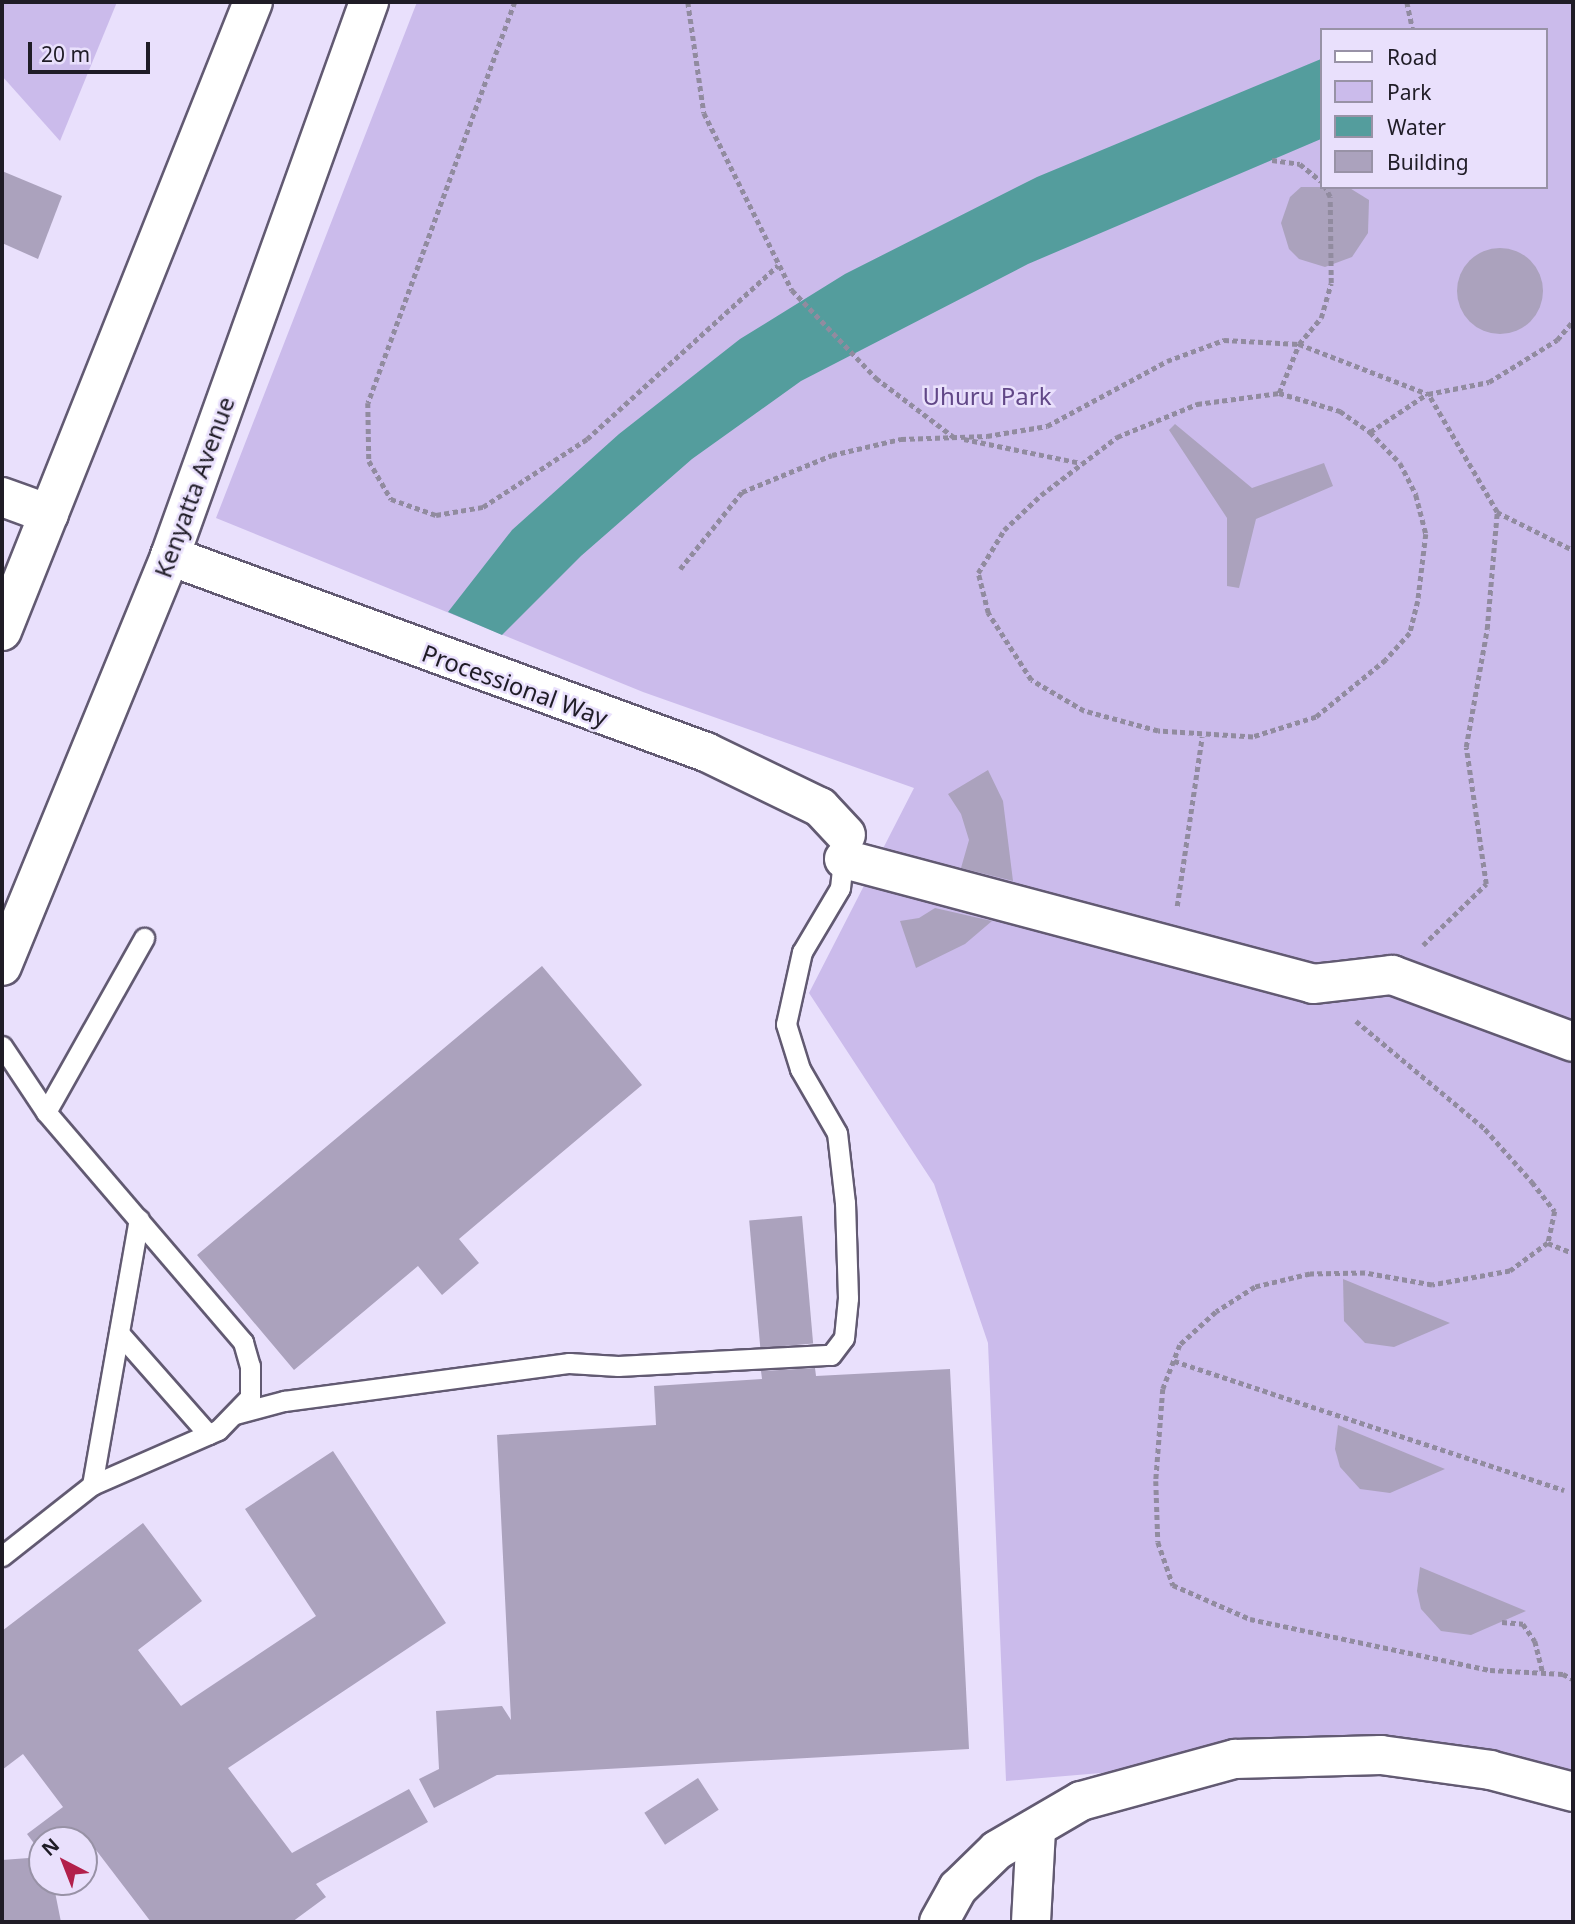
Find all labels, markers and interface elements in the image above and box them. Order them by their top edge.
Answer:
scale bar [32,28,154,72]
legend [1320,28,1547,189]
text: 20 m [41,40,90,68]
text: Road [1387,43,1437,71]
text: Park [1387,78,1431,106]
text: Water [1387,113,1446,141]
text: Building [1387,148,1469,176]
park label: Uhuru Park [923,382,1051,410]
street label: Kenyatta Avenue [148,393,240,581]
street label: Processional Way [418,638,612,732]
north arrow [28,1826,98,1896]
text: N [36,1832,65,1862]

